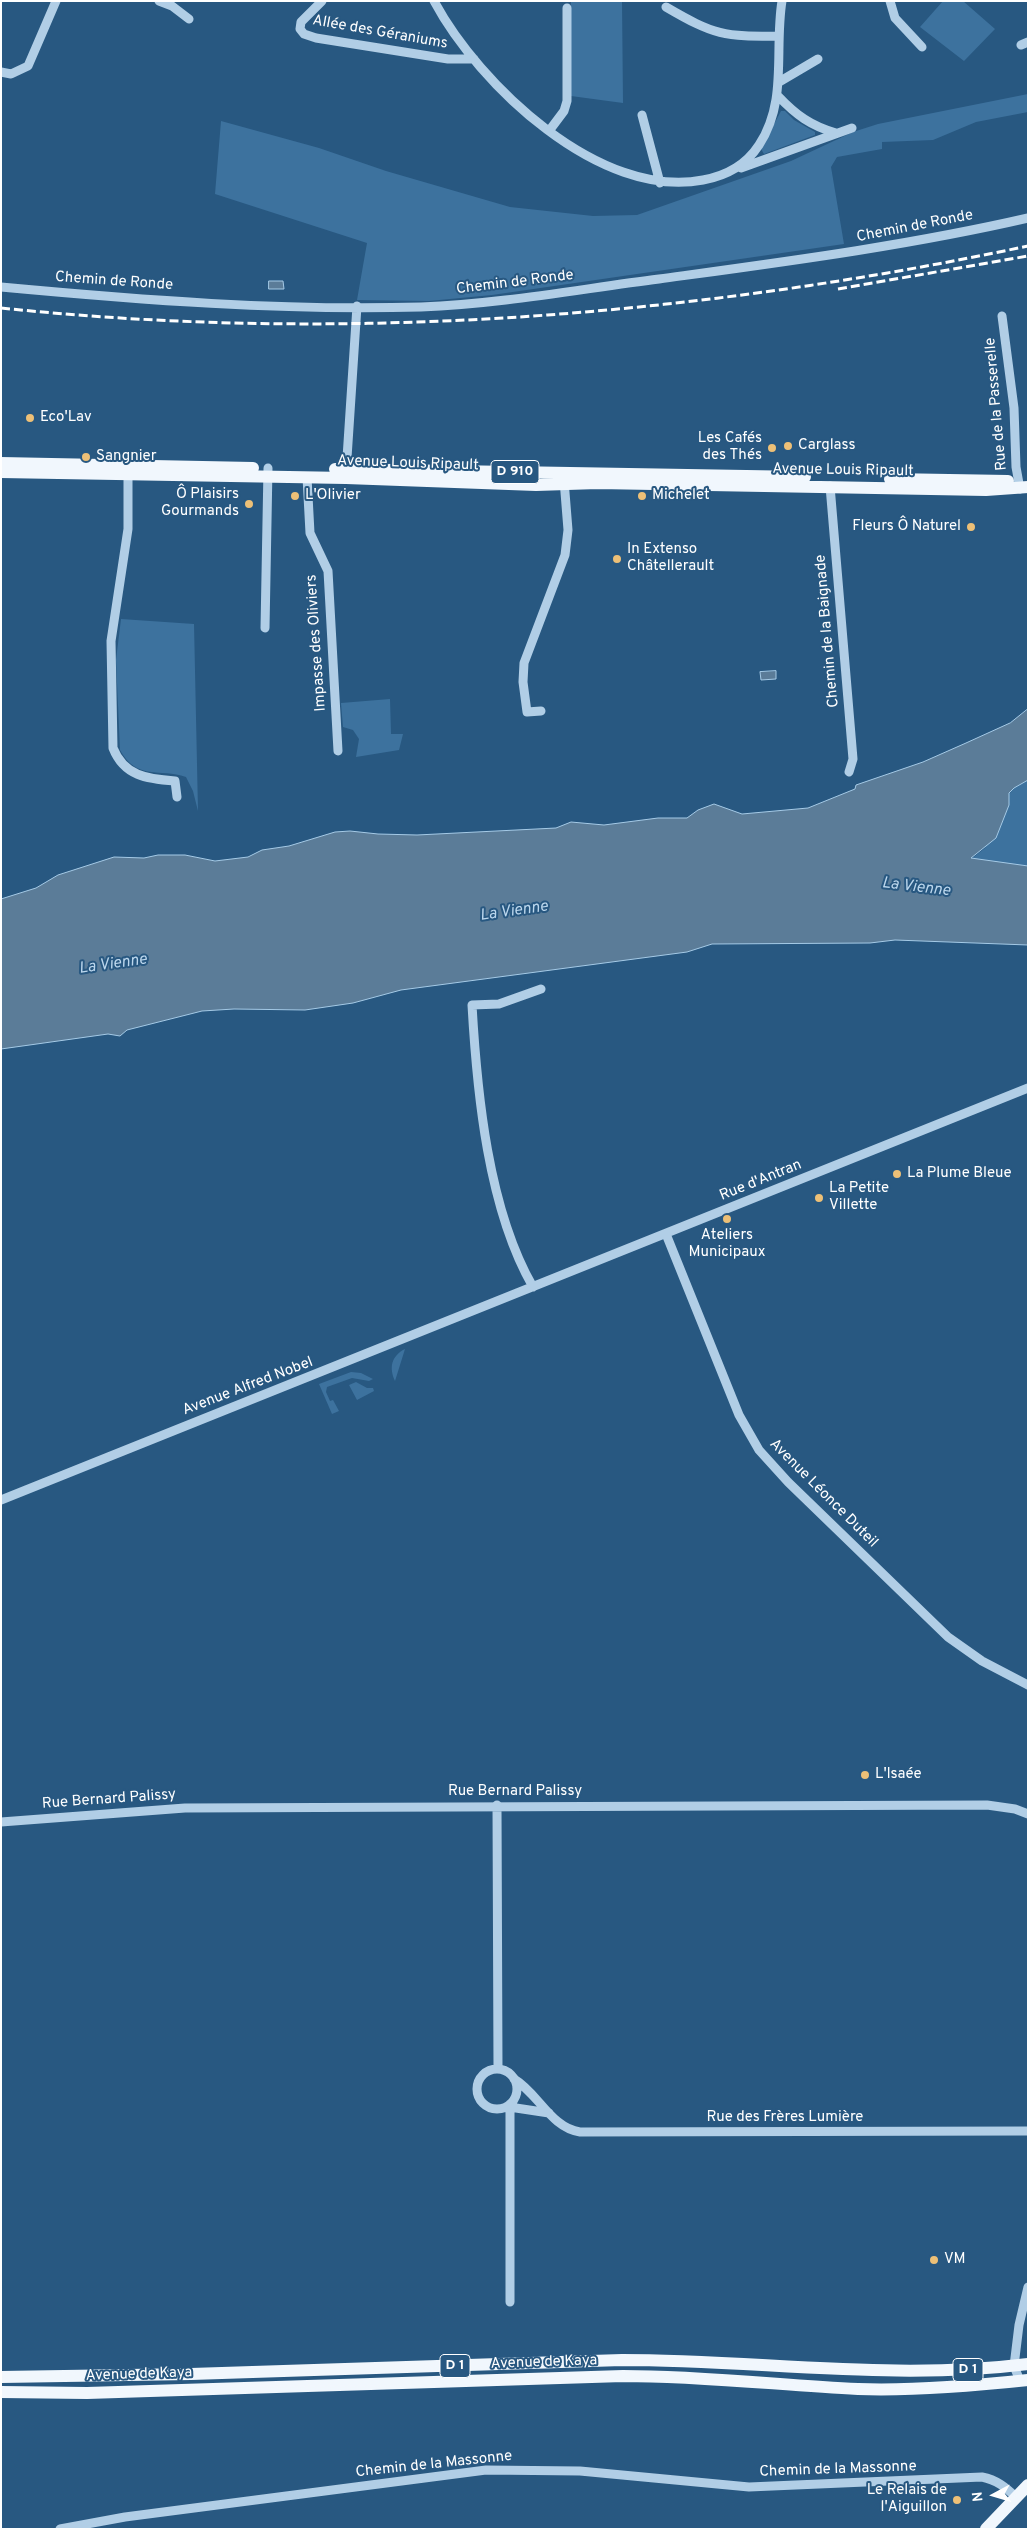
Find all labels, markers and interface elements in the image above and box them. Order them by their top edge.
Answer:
street label: Allée des Géraniums [311,12,449,54]
street label: Chemin de Ronde [855,207,975,247]
street label: Chemin de Ronde [455,267,575,299]
street label: Chemin de Ronde [54,269,174,295]
street label: Rue de la Passerelle [982,337,1012,471]
place label: Eco'Lav [40,409,92,427]
marker: Eco'Lav [24,412,36,424]
place label: Les Cafés des Thés [698,430,762,465]
place label: Carglass [798,437,856,455]
marker: Carglass [782,440,794,452]
marker: Les Cafés des Thés [766,442,778,454]
place label: Sangnier [96,448,157,466]
marker: Sangnier [80,451,92,463]
street label: Avenue Louis Ripault [337,453,479,475]
road number: D 910 [491,461,539,484]
street label: Avenue Louis Ripault [772,461,914,481]
place label: Ô Plaisirs Gourmands [161,486,239,521]
place label: L'Olivier [305,487,361,505]
place label: Michelet [652,487,710,505]
marker: L'Olivier [289,490,301,502]
marker: Michelet [636,490,648,502]
marker: Ô Plaisirs Gourmands [243,498,255,510]
place label: Fleurs Ô Naturel [852,518,961,536]
marker: Fleurs Ô Naturel [965,521,977,533]
place label: In Extenso Châtellerault [627,541,714,576]
marker: In Extenso Châtellerault [611,553,623,565]
street label: Chemin de la Baignade [812,554,844,708]
street label: Impasse des Oliviers [303,574,331,712]
water label: La Vienne [881,874,951,902]
water label: La Vienne [479,898,549,926]
water label: La Vienne [78,951,148,979]
street label: Rue d'Antran [717,1156,805,1206]
place label: La Plume Bleue [907,1165,1012,1183]
marker: La Plume Bleue [891,1168,903,1180]
place label: La Petite Villette [829,1180,889,1215]
marker: La Petite Villette [813,1192,825,1204]
marker: Ateliers Municipaux [721,1213,733,1225]
place label: Ateliers Municipaux [688,1227,766,1262]
street label: Avenue Alfred Nobel [180,1354,316,1420]
street label: Avenue Léonce Duteil [765,1436,881,1552]
place label: L'Isaée [875,1766,922,1784]
marker: L'Isaée [859,1769,871,1781]
street label: Rue Bernard Palissy [448,1783,582,1801]
street label: Rue Bernard Palissy [41,1786,177,1814]
street label: Rue des Frères Lumière [707,2109,863,2127]
place label: VM [944,2251,966,2269]
marker: VM [928,2254,940,2266]
street label: Avenue de Kaya [490,2352,598,2374]
road number: D 1 [440,2354,470,2378]
road number: D 1 [953,2358,983,2382]
street label: Avenue de Kaya [85,2364,193,2386]
street label: Chemin de la Massonne [355,2448,513,2482]
street label: Chemin de la Massonne [759,2458,917,2482]
north arrow [969,2470,1019,2520]
place label: Le Relais de l'Aiguillon [867,2482,947,2517]
text: N [970,2491,988,2503]
marker: Le Relais de l'Aiguillon [951,2494,963,2506]

